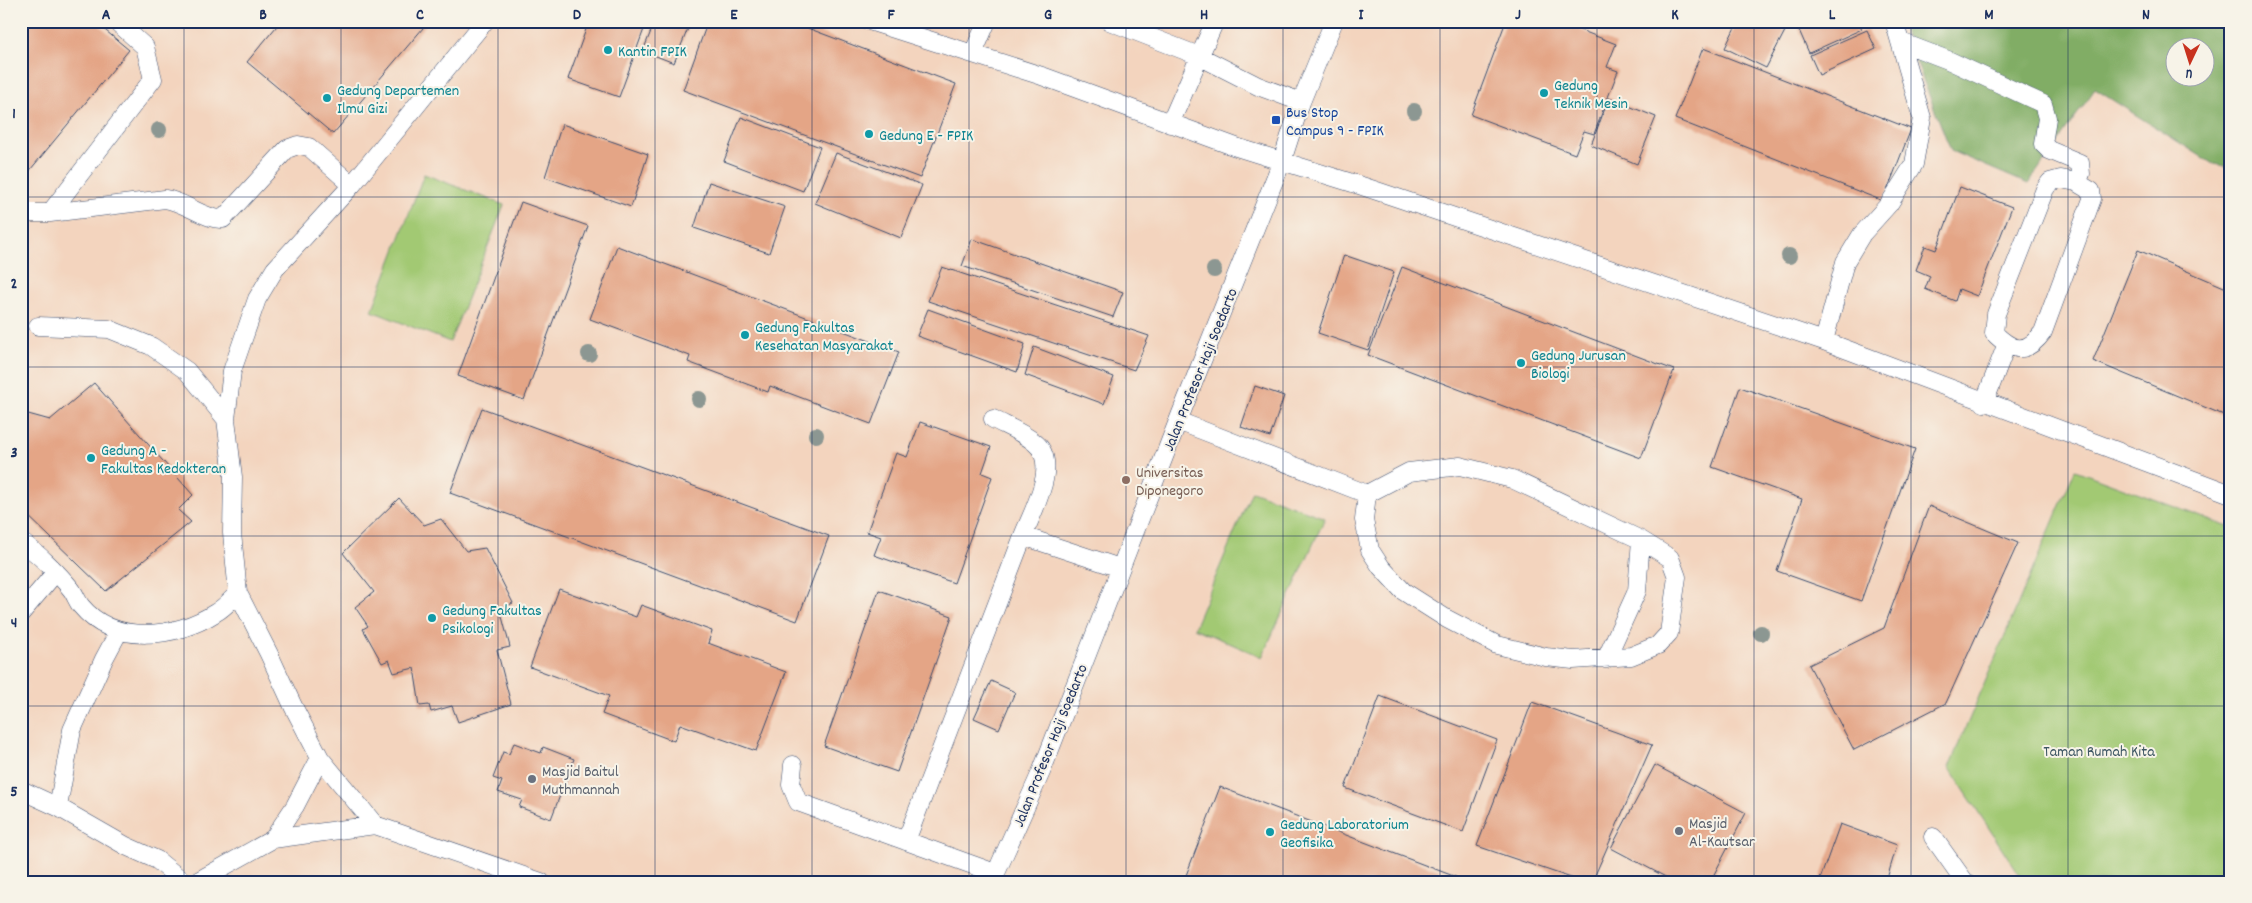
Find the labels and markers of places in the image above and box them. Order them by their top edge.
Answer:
place label: Kantin FPIK [618,41,687,64]
marker: Kantin FPIK [602,44,614,56]
place label: Gedung Teknik Mesin [1554,75,1628,116]
place label: Gedung Departemen Ilmu Gizi [337,80,459,121]
marker: Gedung Teknik Mesin [1538,87,1550,99]
marker: Gedung Departemen Ilmu Gizi [321,92,333,104]
place label: Bus Stop Campus 9 - FPIK [1286,102,1384,143]
marker: Bus Stop Campus 9 - FPIK [1270,114,1282,126]
place label: Gedung E - FPIK [879,125,973,148]
marker: Gedung E - FPIK [863,128,875,140]
place label: Gedung Fakultas Kesehatan Masyarakat [755,317,894,358]
marker: Gedung Fakultas Kesehatan Masyarakat [739,329,751,341]
place label: Gedung Jurusan Biologi [1531,345,1626,386]
marker: Gedung Jurusan Biologi [1515,357,1527,369]
place label: Gedung A - Fakultas Kedokteran [101,440,226,481]
marker: Gedung A - Fakultas Kedokteran [85,452,97,464]
place label: Universitas Diponegoro [1136,462,1204,503]
marker: Universitas Diponegoro [1120,474,1132,486]
place label: Gedung Fakultas Psikologi [442,600,542,641]
marker: Gedung Fakultas Psikologi [426,612,438,624]
place label: Masjid Baitul Muthmannah [542,761,620,802]
marker: Masjid Baitul Muthmannah [526,773,538,785]
place label: Masjid Al-Kautsar [1689,813,1755,854]
place label: Gedung Laboratorium Geofisika [1280,814,1409,855]
marker: Masjid Al-Kautsar [1673,825,1685,837]
marker: Gedung Laboratorium Geofisika [1264,826,1276,838]

